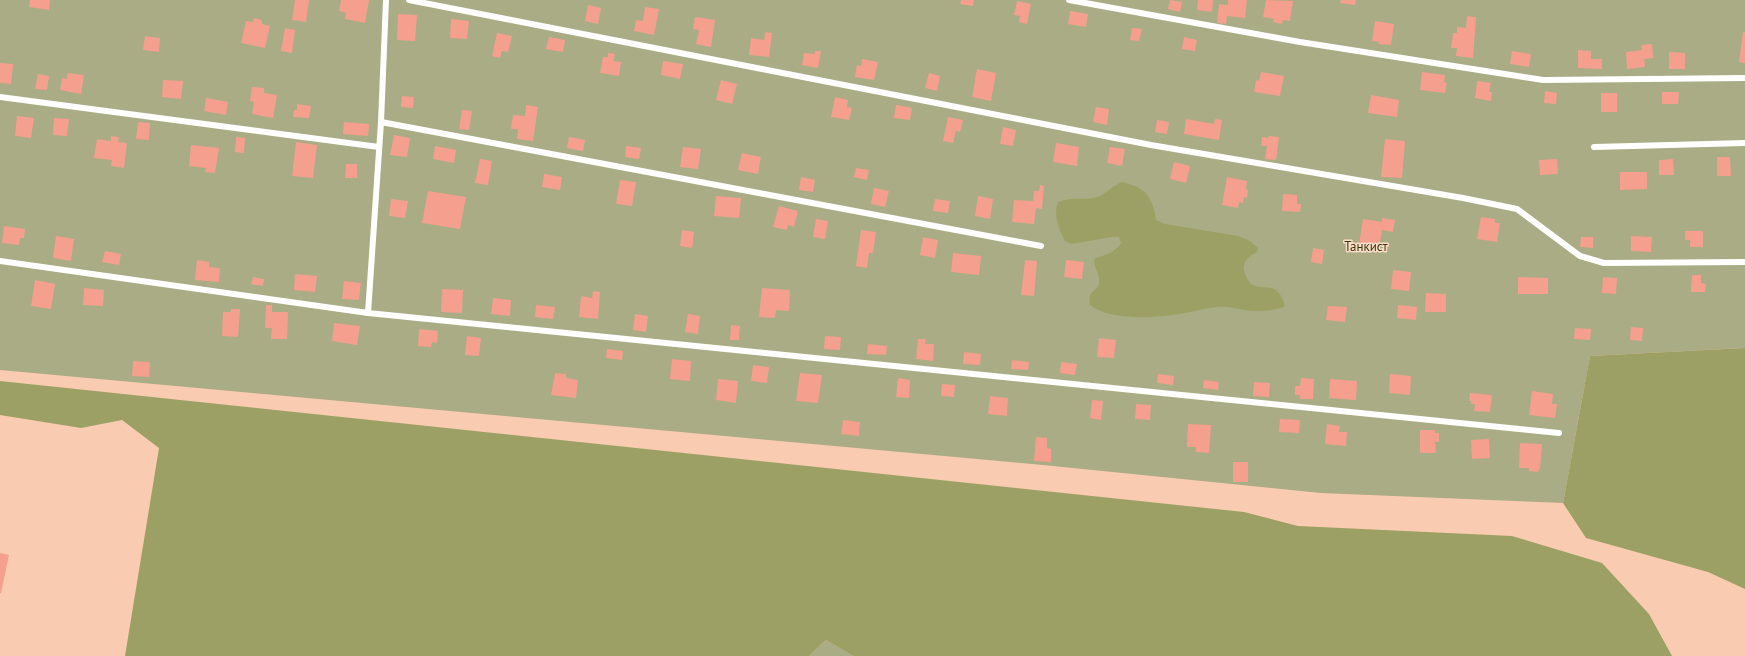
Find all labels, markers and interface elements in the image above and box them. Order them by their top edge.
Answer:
park label: Танкист [1344,239,1388,255]

